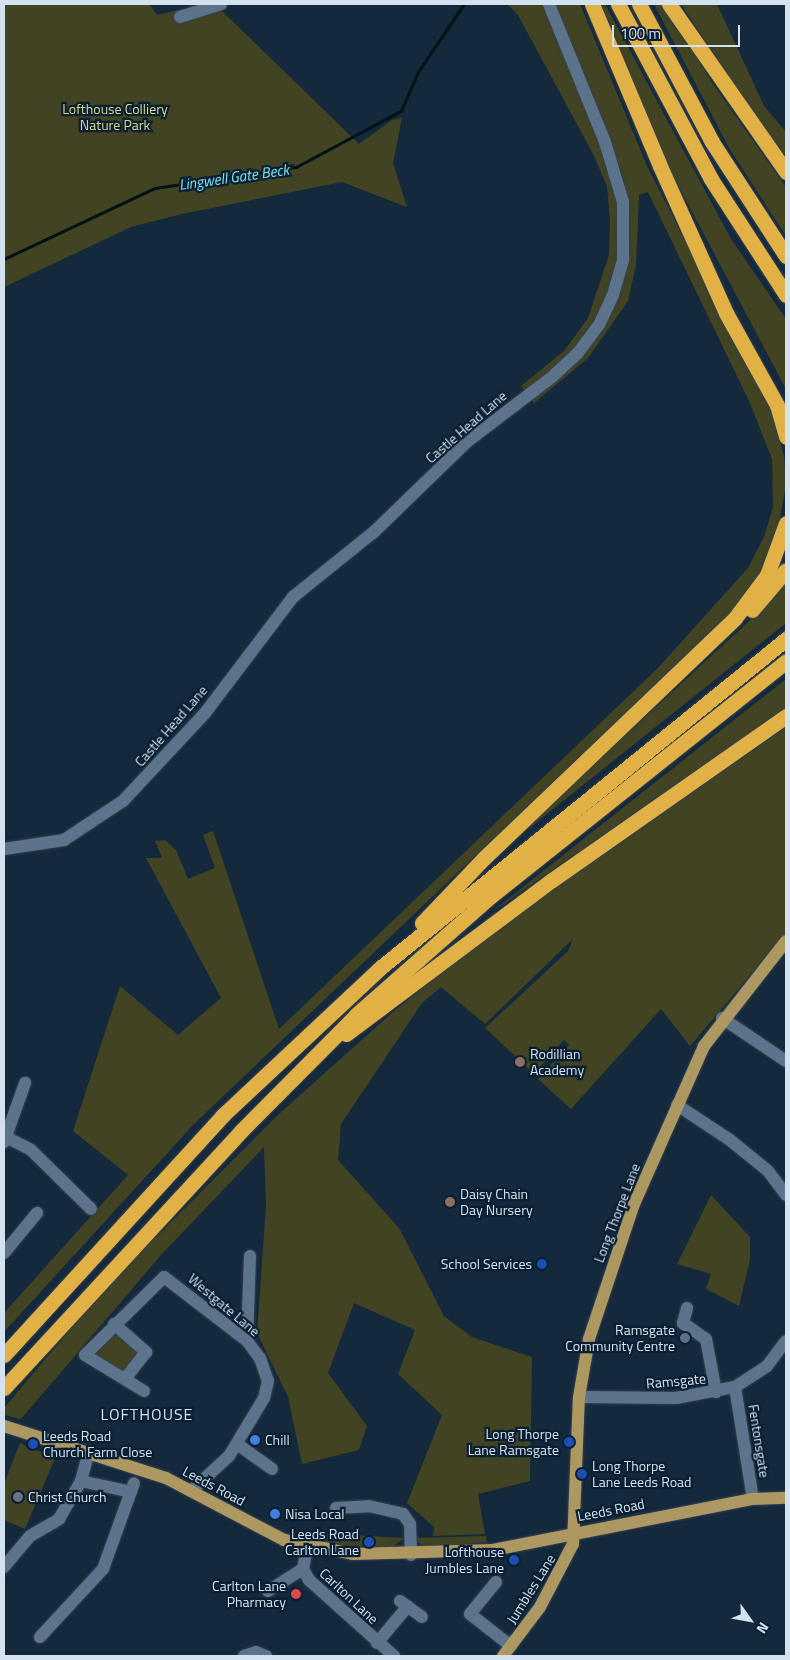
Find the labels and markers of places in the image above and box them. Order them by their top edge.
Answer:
place label: Rodillian Academy [530,1046,584,1078]
marker: Rodillian Academy [514,1056,526,1068]
place label: Daisy Chain Day Nursery [460,1186,533,1218]
marker: Daisy Chain Day Nursery [444,1196,456,1208]
place label: School Services [441,1256,532,1272]
marker: School Services [536,1258,548,1270]
place label: Ramsgate Community Centre [565,1322,675,1354]
marker: Ramsgate Community Centre [679,1332,691,1344]
place label: Long Thorpe Lane Ramsgate [468,1426,559,1458]
place label: Leeds Road Church Farm Close [43,1428,152,1460]
place label: Chill [265,1432,290,1448]
marker: Chill [249,1434,261,1446]
marker: Long Thorpe Lane Ramsgate [563,1436,575,1448]
marker: Leeds Road Church Farm Close [27,1438,39,1450]
place label: Long Thorpe Lane Leeds Road [592,1458,691,1490]
marker: Long Thorpe Lane Leeds Road [576,1468,588,1480]
place label: Christ Church [28,1489,106,1505]
marker: Christ Church [12,1491,24,1503]
place label: Nisa Local [285,1506,345,1522]
marker: Nisa Local [269,1508,281,1520]
place label: Leeds Road Carlton Lane [285,1526,359,1558]
marker: Leeds Road Carlton Lane [363,1536,375,1548]
place label: Lofthouse Jumbles Lane [425,1544,504,1576]
marker: Lofthouse Jumbles Lane [508,1554,520,1566]
place label: Carlton Lane Pharmacy [212,1578,286,1610]
marker: Carlton Lane Pharmacy [290,1588,302,1600]

